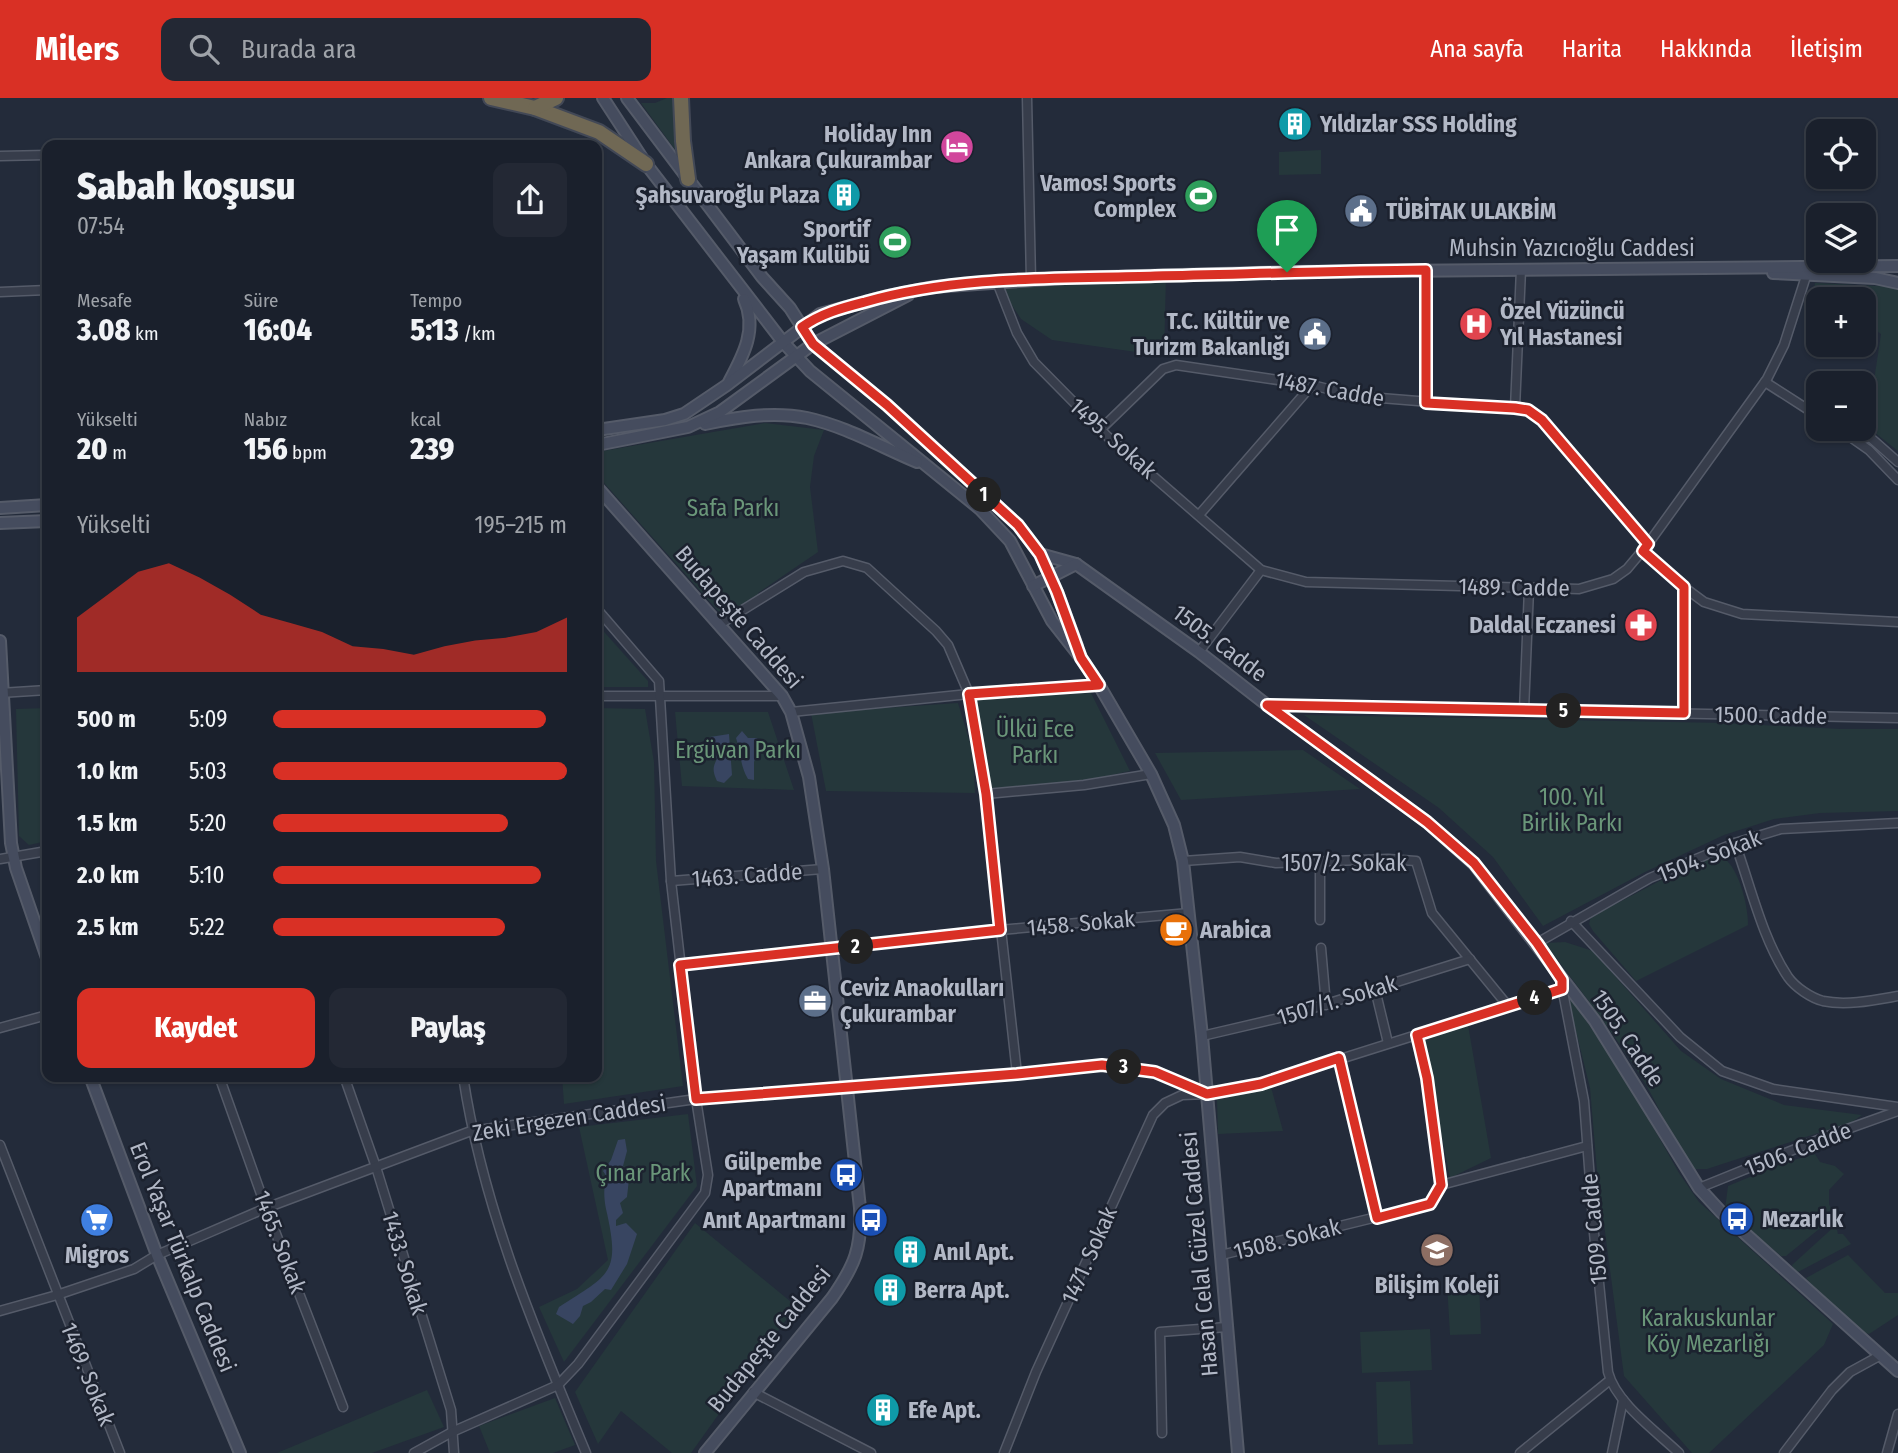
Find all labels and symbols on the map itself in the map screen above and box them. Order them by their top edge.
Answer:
building icon: Yıldızlar SSS Holding [1276,105,1314,143]
place label: Yıldızlar SSS Holding [1319,110,1517,138]
place label: Holiday Inn Ankara Çukurambar [744,120,933,175]
hotel icon: Holiday Inn Ankara Çukurambar [938,128,976,166]
place label: Vamos! Sports Complex [1039,169,1177,223]
building icon: Şahsuvaroğlu Plaza [825,176,863,214]
sports icon: Vamos! Sports Complex [1182,177,1220,215]
place label: Şahsuvaroğlu Plaza [636,181,820,210]
public building icon: TÜBİTAK ULAKBİM [1342,192,1380,230]
place label: TÜBİTAK ULAKBİM [1386,196,1556,225]
pin [1257,200,1317,272]
place label: Sportif Yaşam Kulübü [736,215,872,269]
sports icon: Sportif Yaşam Kulübü [876,223,914,261]
street label: Muhsin Yazıcıoğlu Caddesi [1449,234,1695,262]
place label: Özel Yüzüncü Yıl Hastanesi [1499,297,1625,351]
hospital icon: Özel Yüzüncü Yıl Hastanesi [1457,305,1495,343]
place label: T.C. Kültür ve Turizm Bakanlığı [1133,307,1290,361]
public building icon: T.C. Kültür ve Turizm Bakanlığı [1296,315,1334,353]
street label: 1487. Cadde [1274,366,1386,412]
street label: 1495. Sokak [1064,392,1163,485]
pin: 1 [967,478,1002,512]
park label: Safa Parkı [687,494,779,522]
street label: Budapeşte Caddesi [669,540,809,694]
street label: 1489. Cadde [1458,572,1570,602]
street label: 1505. Cadde [1167,598,1273,688]
pharmacy icon: Daldal Eczanesi [1622,606,1660,644]
place label: Daldal Eczanesi [1469,611,1616,639]
pin: 5 [1546,694,1582,728]
street label: 1500. Cadde [1714,700,1828,730]
park label: Ülkü Ece Parkı [996,715,1074,769]
park label: Ergüvan Parkı [675,736,801,764]
park label: 100. Yıl Birlik Parkı [1521,783,1623,837]
street label: 1504. Sokak [1653,823,1765,889]
street label: 1507/2. Sokak [1281,849,1407,877]
street label: 1463. Cadde [691,857,803,893]
street label: 1458. Sokak [1026,904,1136,942]
cafe icon: Arabica [1157,911,1195,949]
place label: Arabica [1199,916,1271,944]
pin: 2 [838,930,874,964]
street label: 1507/1. Sokak [1274,968,1401,1032]
place label: Ceviz Anaokulları Çukurambar [840,974,1004,1029]
pin: 4 [1518,981,1552,1016]
office icon: Ceviz Anaokulları Çukurambar [796,982,834,1020]
street label: 1505. Cadde [1585,984,1671,1092]
pin: 3 [1106,1049,1142,1084]
street label: Zeki Ergezen Caddesi [470,1089,668,1147]
street label: 1506. Cadde [1741,1116,1855,1182]
street label: Hasan Celal Güzel Caddesi [1174,1130,1224,1378]
street label: Erol Yaşar Türkalp Caddesi [124,1138,242,1376]
place label: Gülpembe Apartmanı [721,1148,822,1202]
bus stop icon: Gülpembe Apartmanı [827,1156,865,1194]
park label: Çınar Park [596,1159,691,1187]
street label: 1509. Cadde [1575,1172,1613,1286]
street label: 1465. Sokak [248,1187,313,1298]
bus stop icon: Mezarlık [1718,1200,1756,1238]
supermarket icon: Migros [78,1201,116,1239]
bus stop icon: Anıt Apartmanı [852,1201,890,1239]
street label: 1471. Sokak [1055,1202,1123,1308]
place label: Mezarlık [1762,1205,1843,1233]
place label: Anıt Apartmanı [702,1206,846,1234]
street label: 1433. Sokak [376,1208,434,1318]
street label: 1508. Sokak [1231,1212,1344,1266]
school or university icon: Bilişim Koleji [1418,1231,1456,1269]
building icon: Anıl Apt. [891,1233,929,1271]
place label: Anıl Apt. [933,1238,1014,1266]
place label: Migros [65,1241,129,1269]
street label: Budapeşte Caddesi [702,1260,836,1418]
building icon: Berra Apt. [871,1271,909,1309]
place label: Bilişim Koleji [1375,1271,1499,1299]
place label: Berra Apt. [914,1276,1009,1304]
park label: Karakuskunlar Köy Mezarlığı [1641,1304,1775,1358]
street label: 1469. Sokak [55,1318,121,1430]
building icon: Efe Apt. [864,1391,902,1429]
place label: Efe Apt. [908,1396,981,1424]

